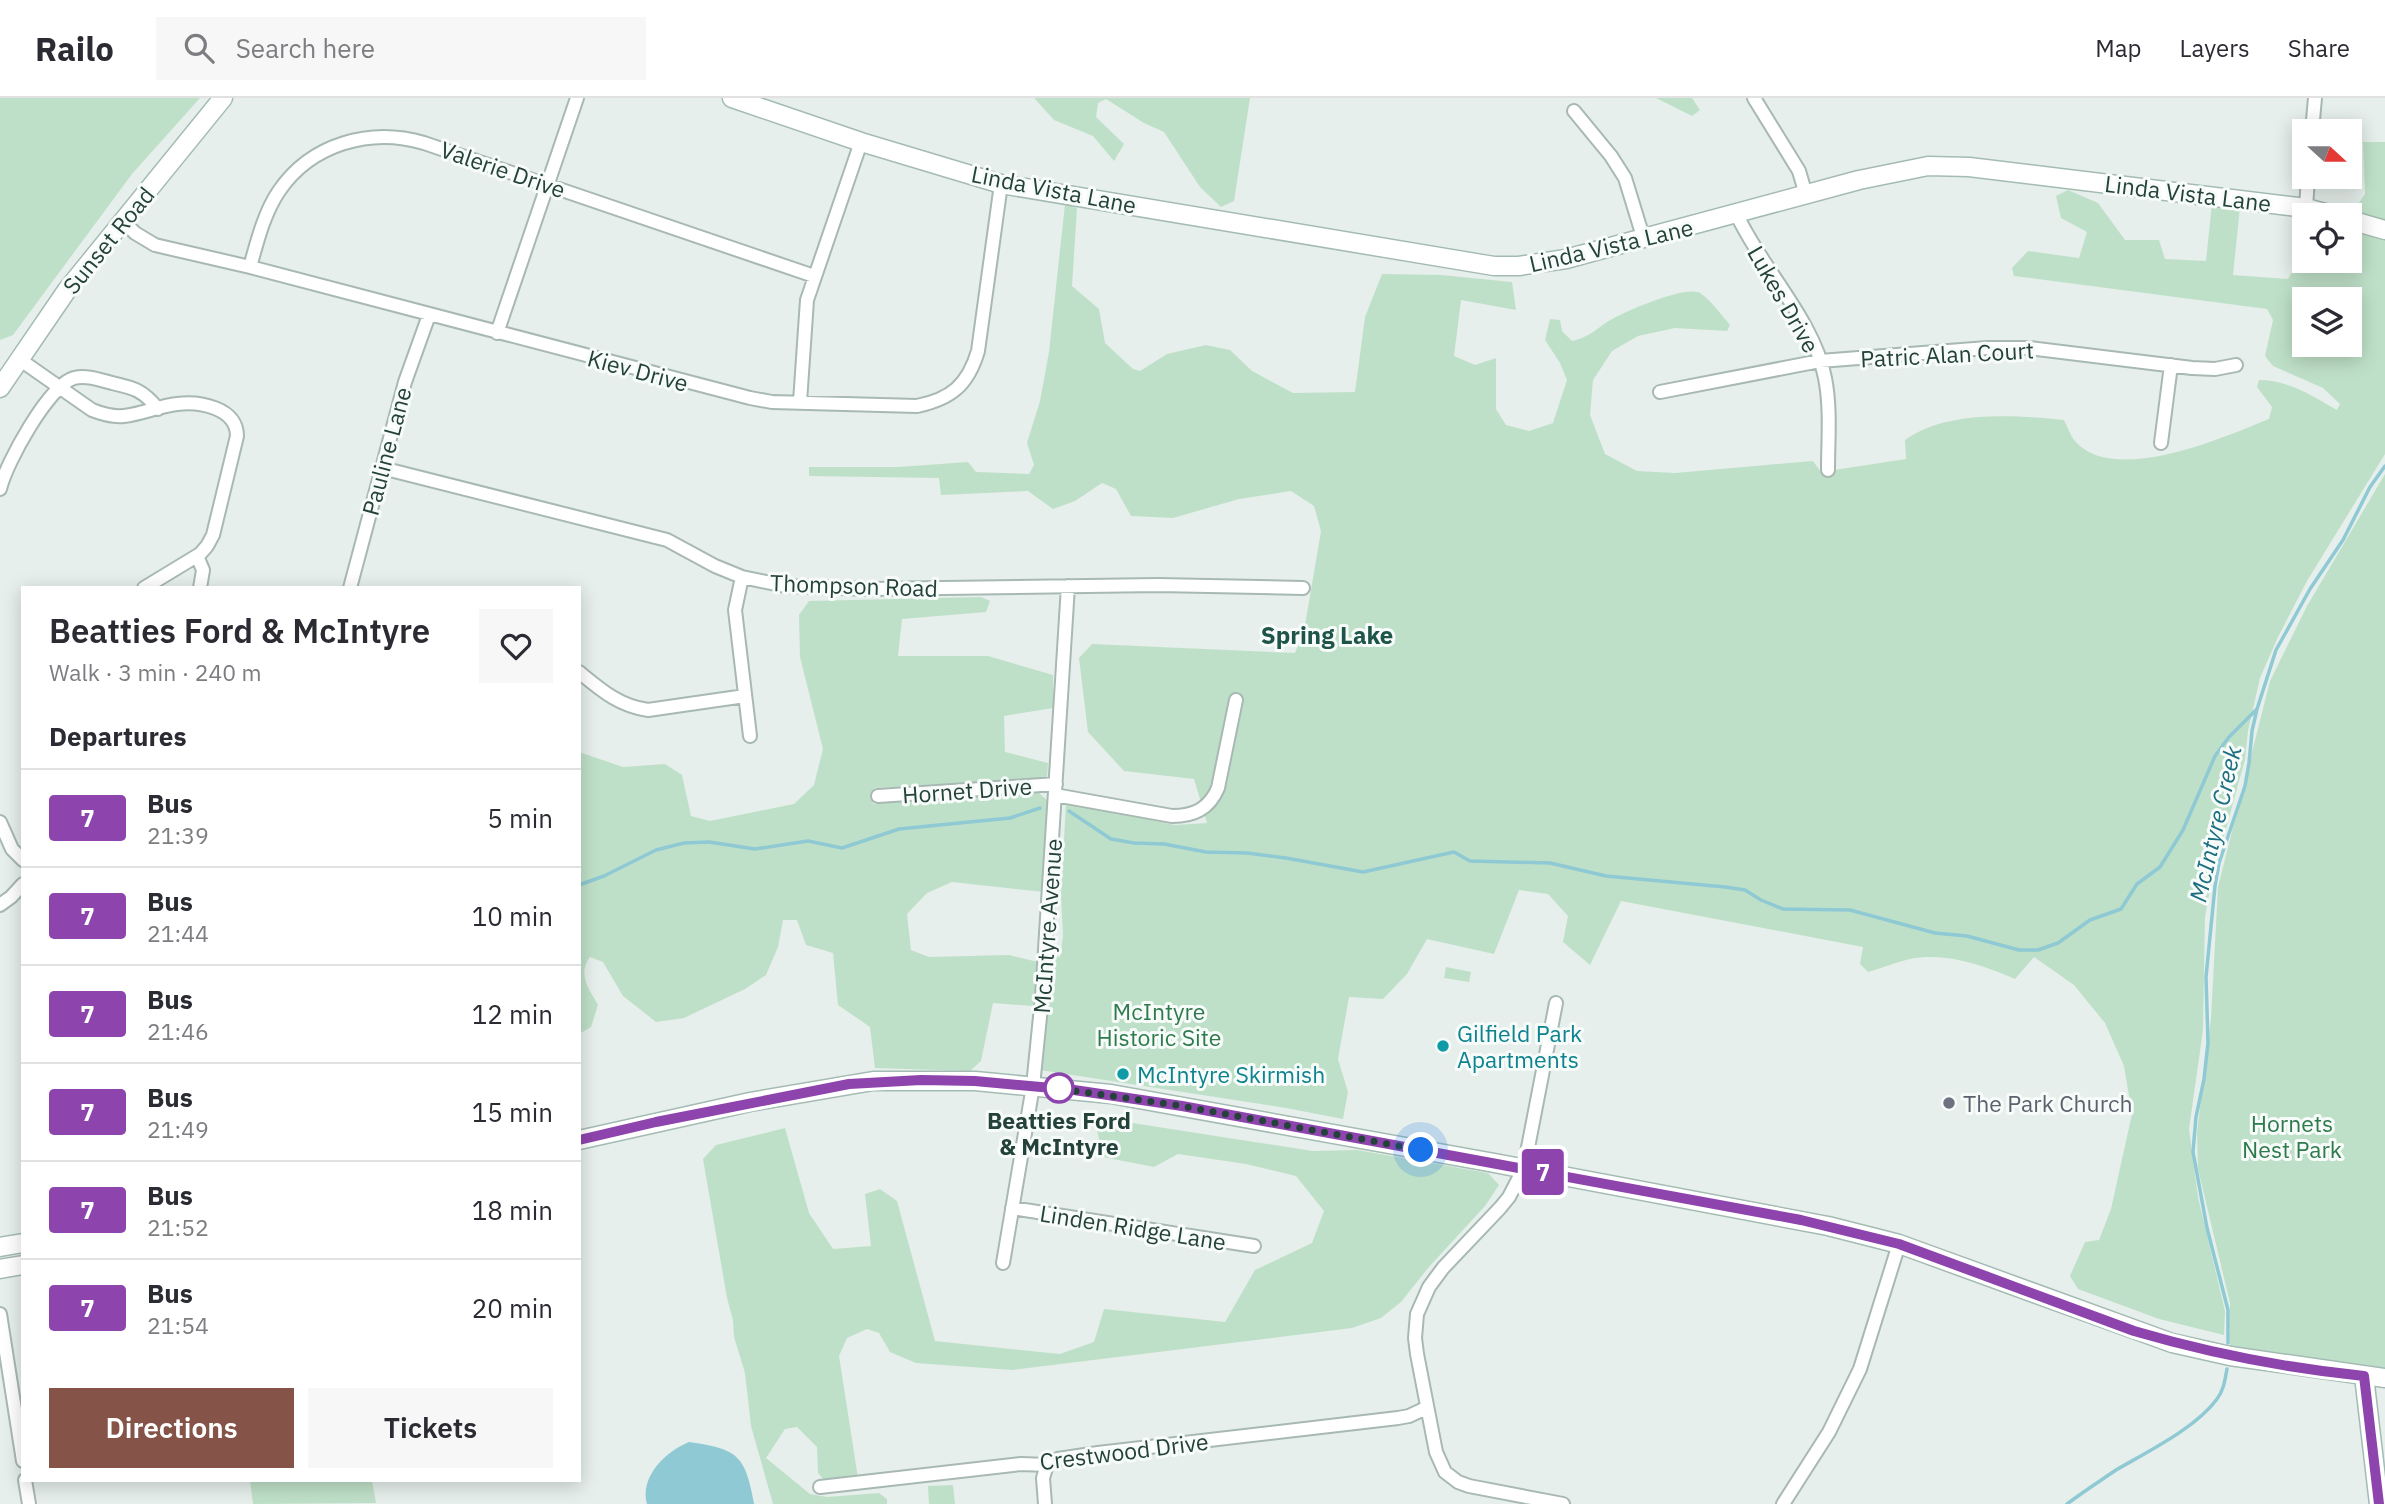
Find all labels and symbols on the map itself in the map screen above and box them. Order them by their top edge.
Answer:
north arrow [2292,119,2362,189]
street label: Valerie Drive [437,134,569,204]
street label: Linda Vista Lane [969,158,1139,220]
street label: Linda Vista Lane [2103,168,2273,218]
street label: Sunset Road [56,180,160,300]
street label: Linda Vista Lane [1526,212,1696,278]
street label: Lukes Drive [1741,240,1827,358]
street label: Patric Alan Court [1859,334,2035,374]
street label: Kiev Drive [584,342,692,398]
street label: Pauline Lane [354,384,418,518]
street label: Thompson Road [770,567,938,603]
district label: Spring Lake [1261,619,1393,651]
water label: McIntyre Creek [2181,742,2249,905]
street label: Hornet Drive [901,770,1033,810]
street label: McIntyre Avenue [1026,838,1068,1014]
park label: McIntyre Historic Site [1097,996,1221,1052]
place label: Gilfield Park Apartments [1457,1018,1582,1074]
marker: Gilfield Park Apartments [1435,1038,1451,1054]
place label: McIntyre Skirmish [1137,1059,1325,1089]
marker: McIntyre Skirmish [1115,1066,1131,1082]
marker: Beatties Ford & McIntyre [1044,1073,1074,1103]
place label: The Park Church [1963,1088,2133,1118]
marker: The Park Church [1941,1095,1957,1111]
place label: Beatties Ford & McIntyre [987,1105,1131,1161]
park label: Hornets Nest Park [2242,1108,2342,1164]
your location [1403,1132,1438,1167]
line badge: 7 [1520,1149,1566,1195]
street label: Linden Ridge Lane [1038,1197,1228,1257]
street label: Crestwood Drive [1038,1426,1210,1476]

